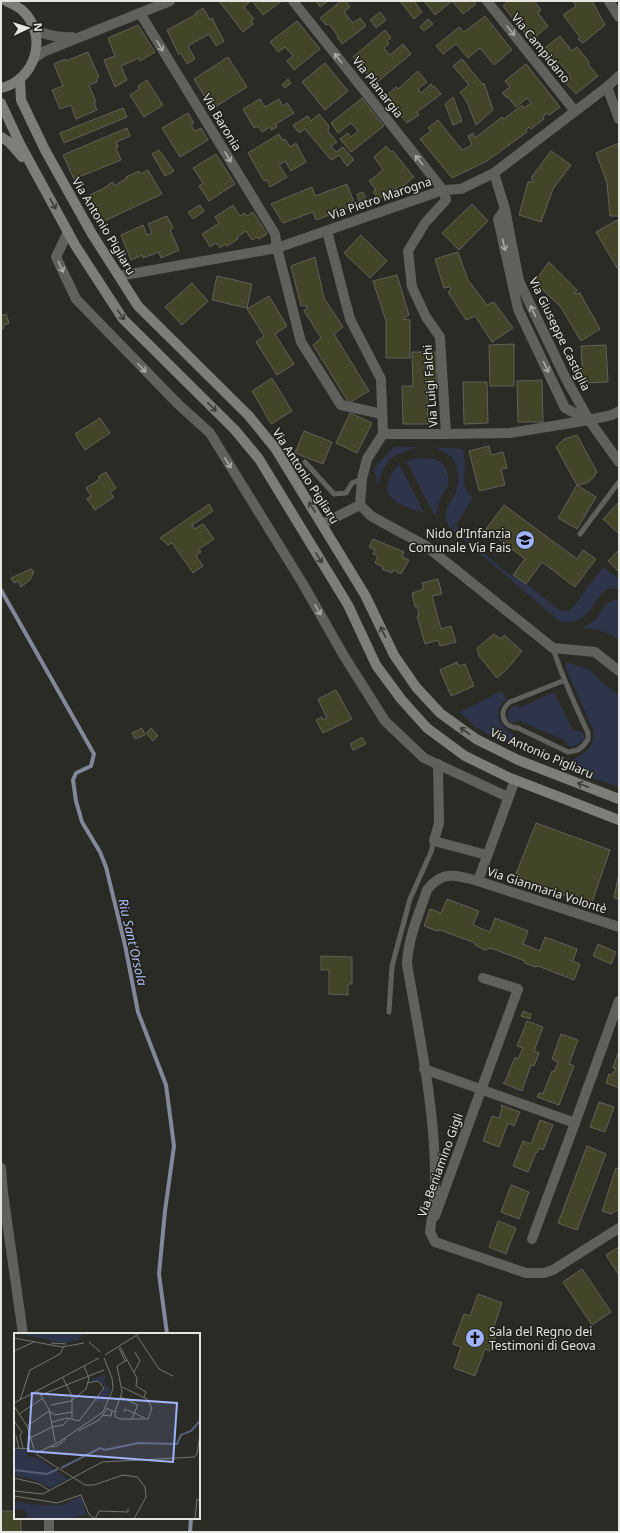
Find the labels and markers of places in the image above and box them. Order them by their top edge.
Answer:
place label: Nido d'Infanzia Comunale Via Fais [408,525,511,556]
school or university icon: Nido d'Infanzia Comunale Via Fais [514,529,536,551]
place label: Sala del Regno dei Testimoni di Geova [489,1323,596,1354]
church icon: Sala del Regno dei Testimoni di Geova [464,1327,486,1349]

